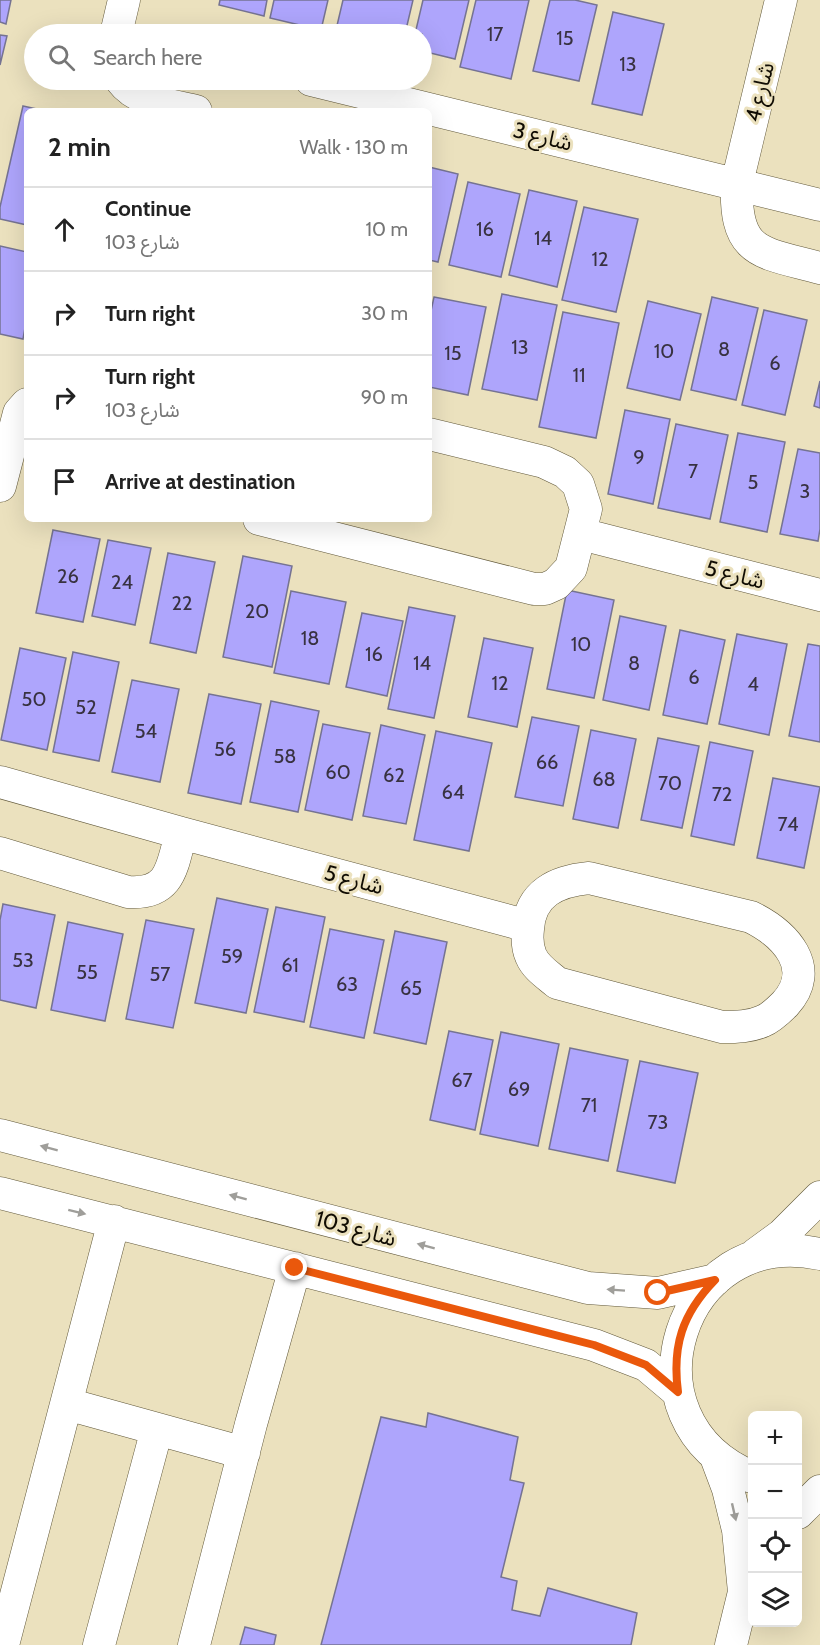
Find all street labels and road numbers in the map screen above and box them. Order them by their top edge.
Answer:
street label: شارع 4 [739,59,783,125]
street label: شارع 3 [510,116,575,160]
street label: شارع 5 [702,554,767,598]
street label: شارع 5 [321,859,386,903]
street label: شارع 103 [312,1205,399,1255]

